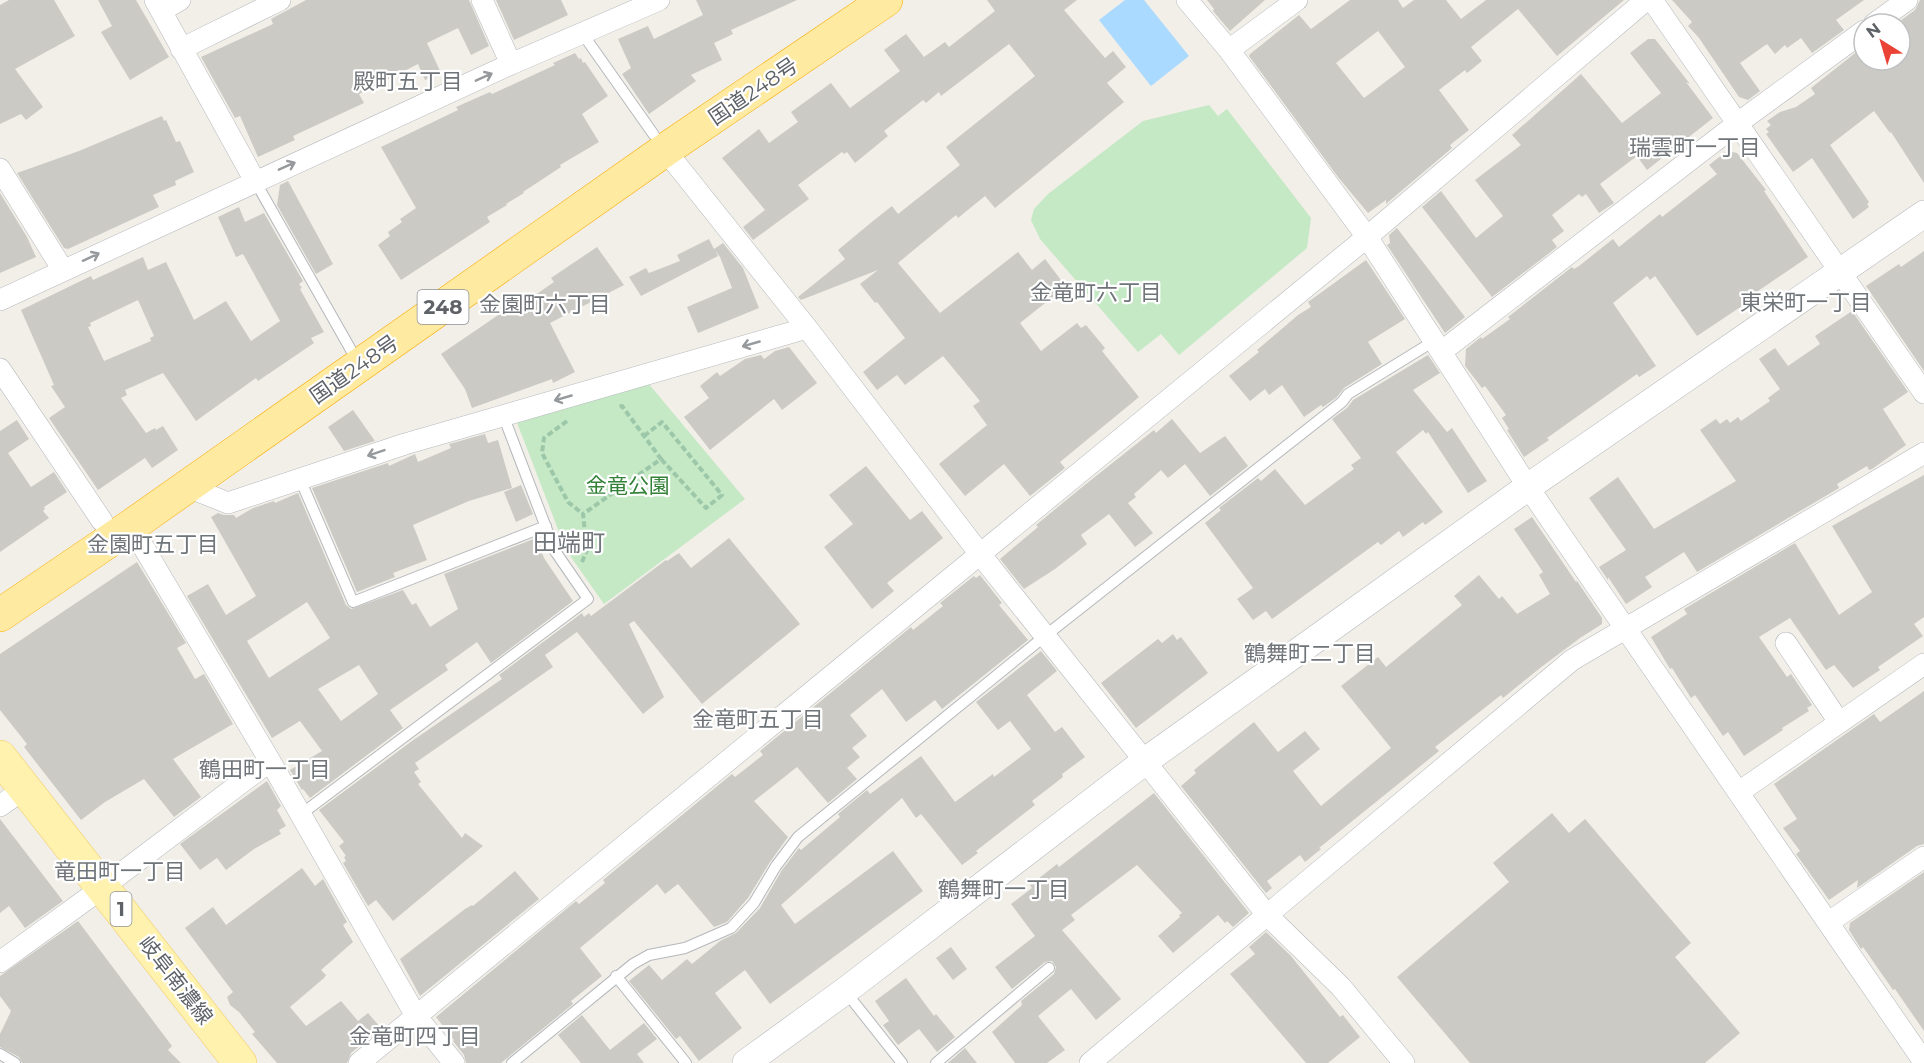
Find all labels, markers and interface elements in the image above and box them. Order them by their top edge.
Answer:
north arrow [1852,12,1912,72]
text: N [1862,19,1884,42]
street label: 国道248号 [704,52,802,130]
district label: 殿町五丁目 [353,68,463,95]
one-way arrow [474,70,492,82]
district label: 瑞雲町一丁目 [1629,134,1761,161]
one-way arrow [277,160,295,172]
one-way arrow [81,251,99,262]
district label: 金竜町六丁目 [1030,279,1162,306]
district label: 東栄町一丁目 [1740,289,1872,316]
road number: 248 [418,290,468,324]
district label: 金園町六丁目 [479,291,611,318]
street label: 国道248号 [305,330,403,408]
one-way arrow [742,339,761,350]
one-way arrow [554,392,573,404]
one-way arrow [367,449,386,460]
park label: 金竜公園 [586,473,670,498]
district label: 田端町 [533,528,605,557]
district label: 金園町五丁目 [87,531,219,558]
district label: 鶴舞町二丁目 [1244,640,1376,667]
district label: 金竜町五丁目 [692,706,824,733]
district label: 鶴田町一丁目 [199,756,331,783]
district label: 竜田町一丁目 [54,858,186,885]
district label: 鶴舞町一丁目 [938,876,1070,903]
road number: 1 [110,892,132,926]
street label: 岐阜南濃線 [134,931,218,1029]
district label: 金竜町四丁目 [349,1023,481,1050]

